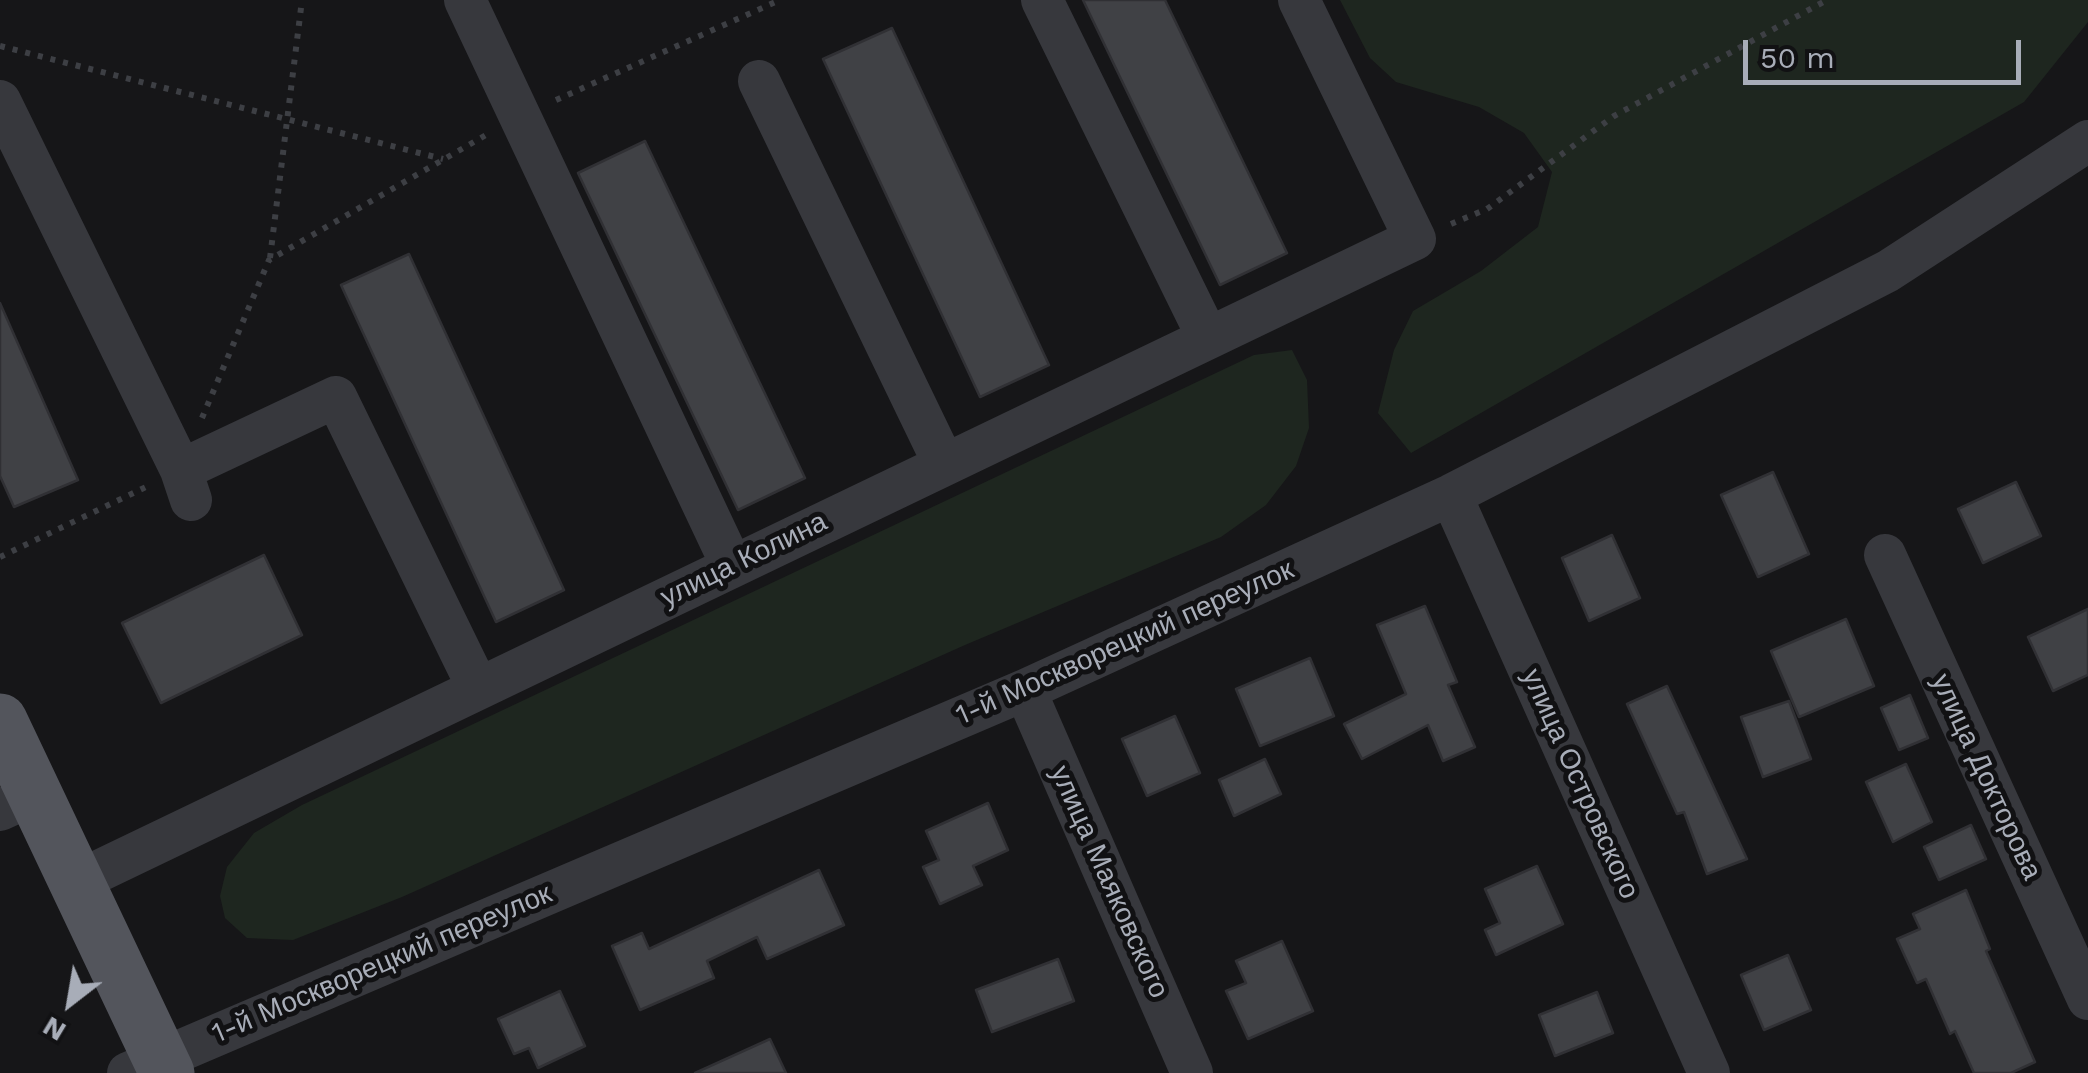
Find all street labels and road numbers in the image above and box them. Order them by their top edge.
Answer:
street label: улица Колина [655,505,833,615]
street label: 1-й Москворецкий переулок [951,553,1299,733]
street label: улица Островского [1514,664,1646,904]
street label: улица Докторова [1924,669,2048,885]
street label: улица Маяковского [1043,761,1175,1003]
street label: 1-й Москворецкий переулок [207,877,557,1051]

